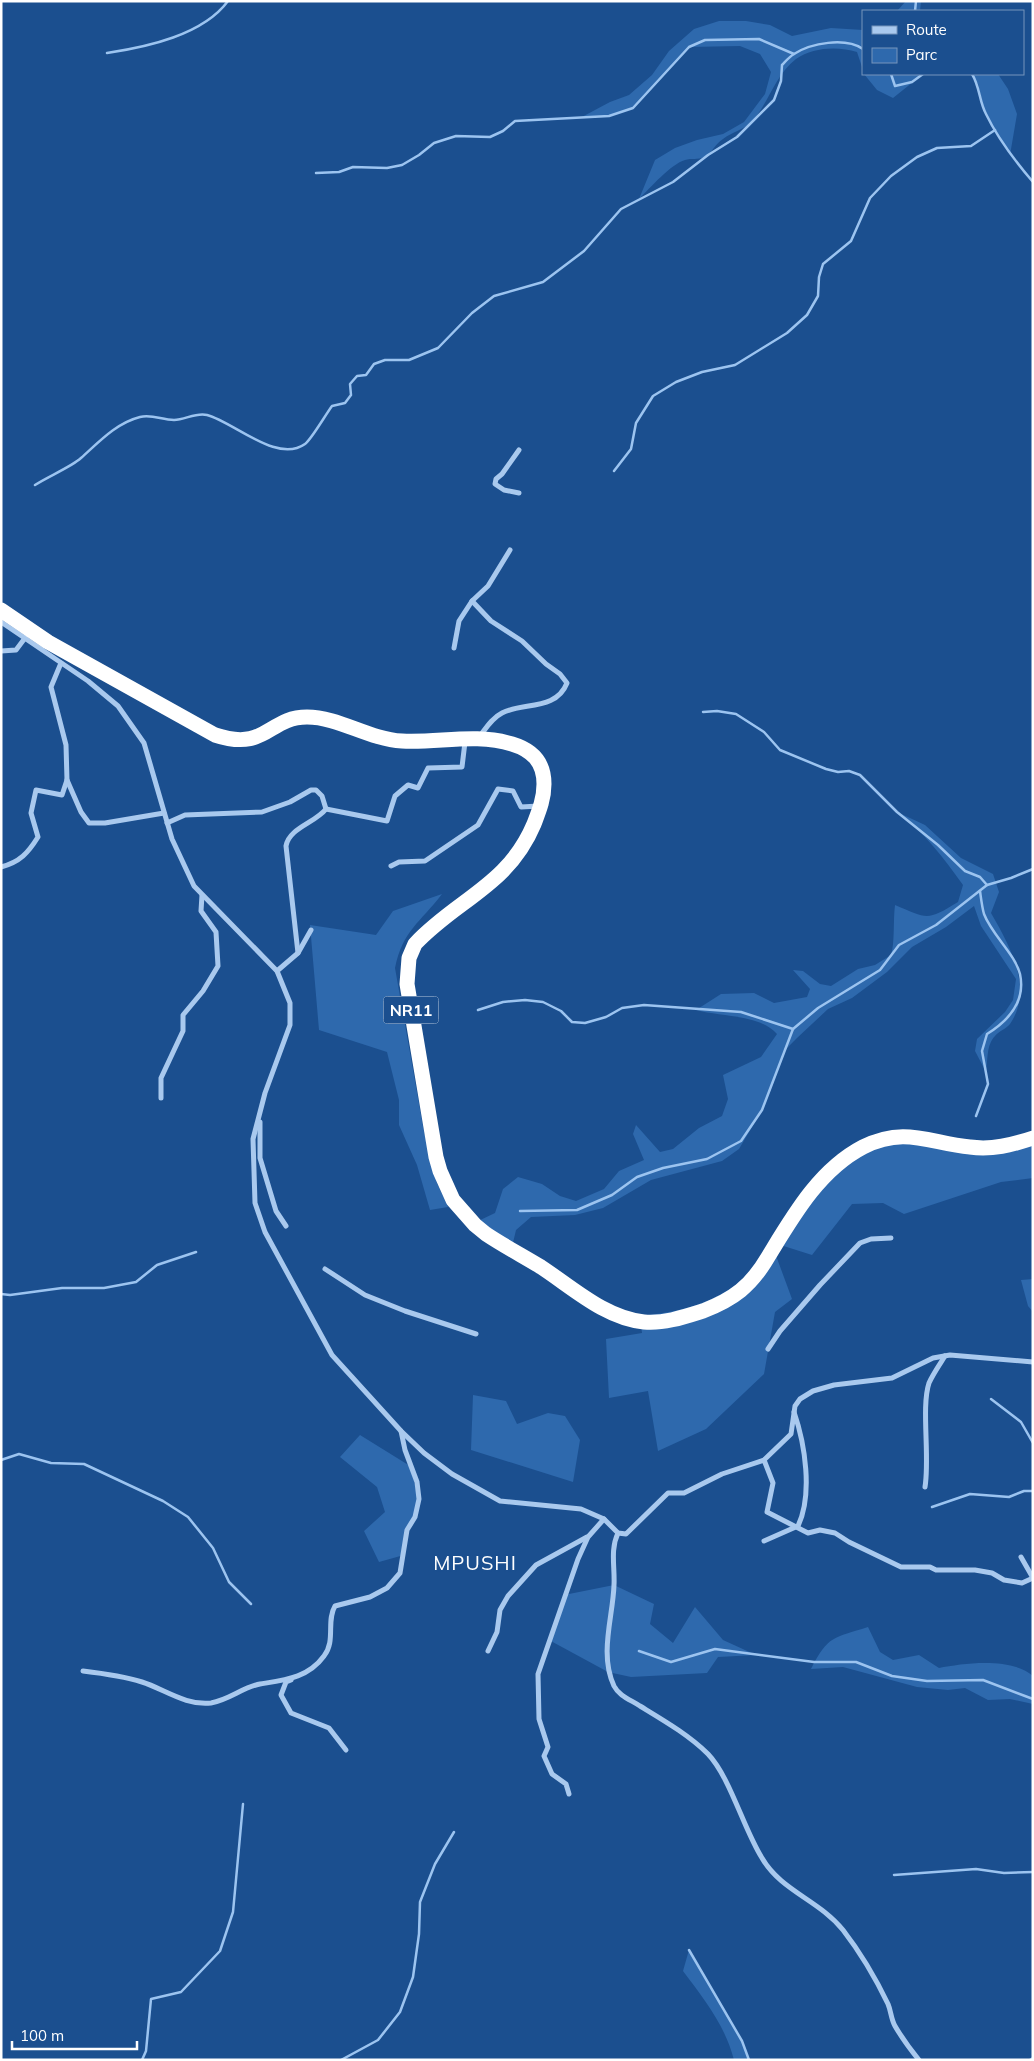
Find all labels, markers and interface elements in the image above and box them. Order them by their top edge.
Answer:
legend [862,10,1024,75]
text: Route [906,20,947,39]
text: Parc [906,45,937,64]
road number: NR11 [384,996,438,1024]
district label: MPUSHI [433,1550,517,1575]
scale bar [12,2018,138,2050]
text: 100 m [20,2026,64,2045]

